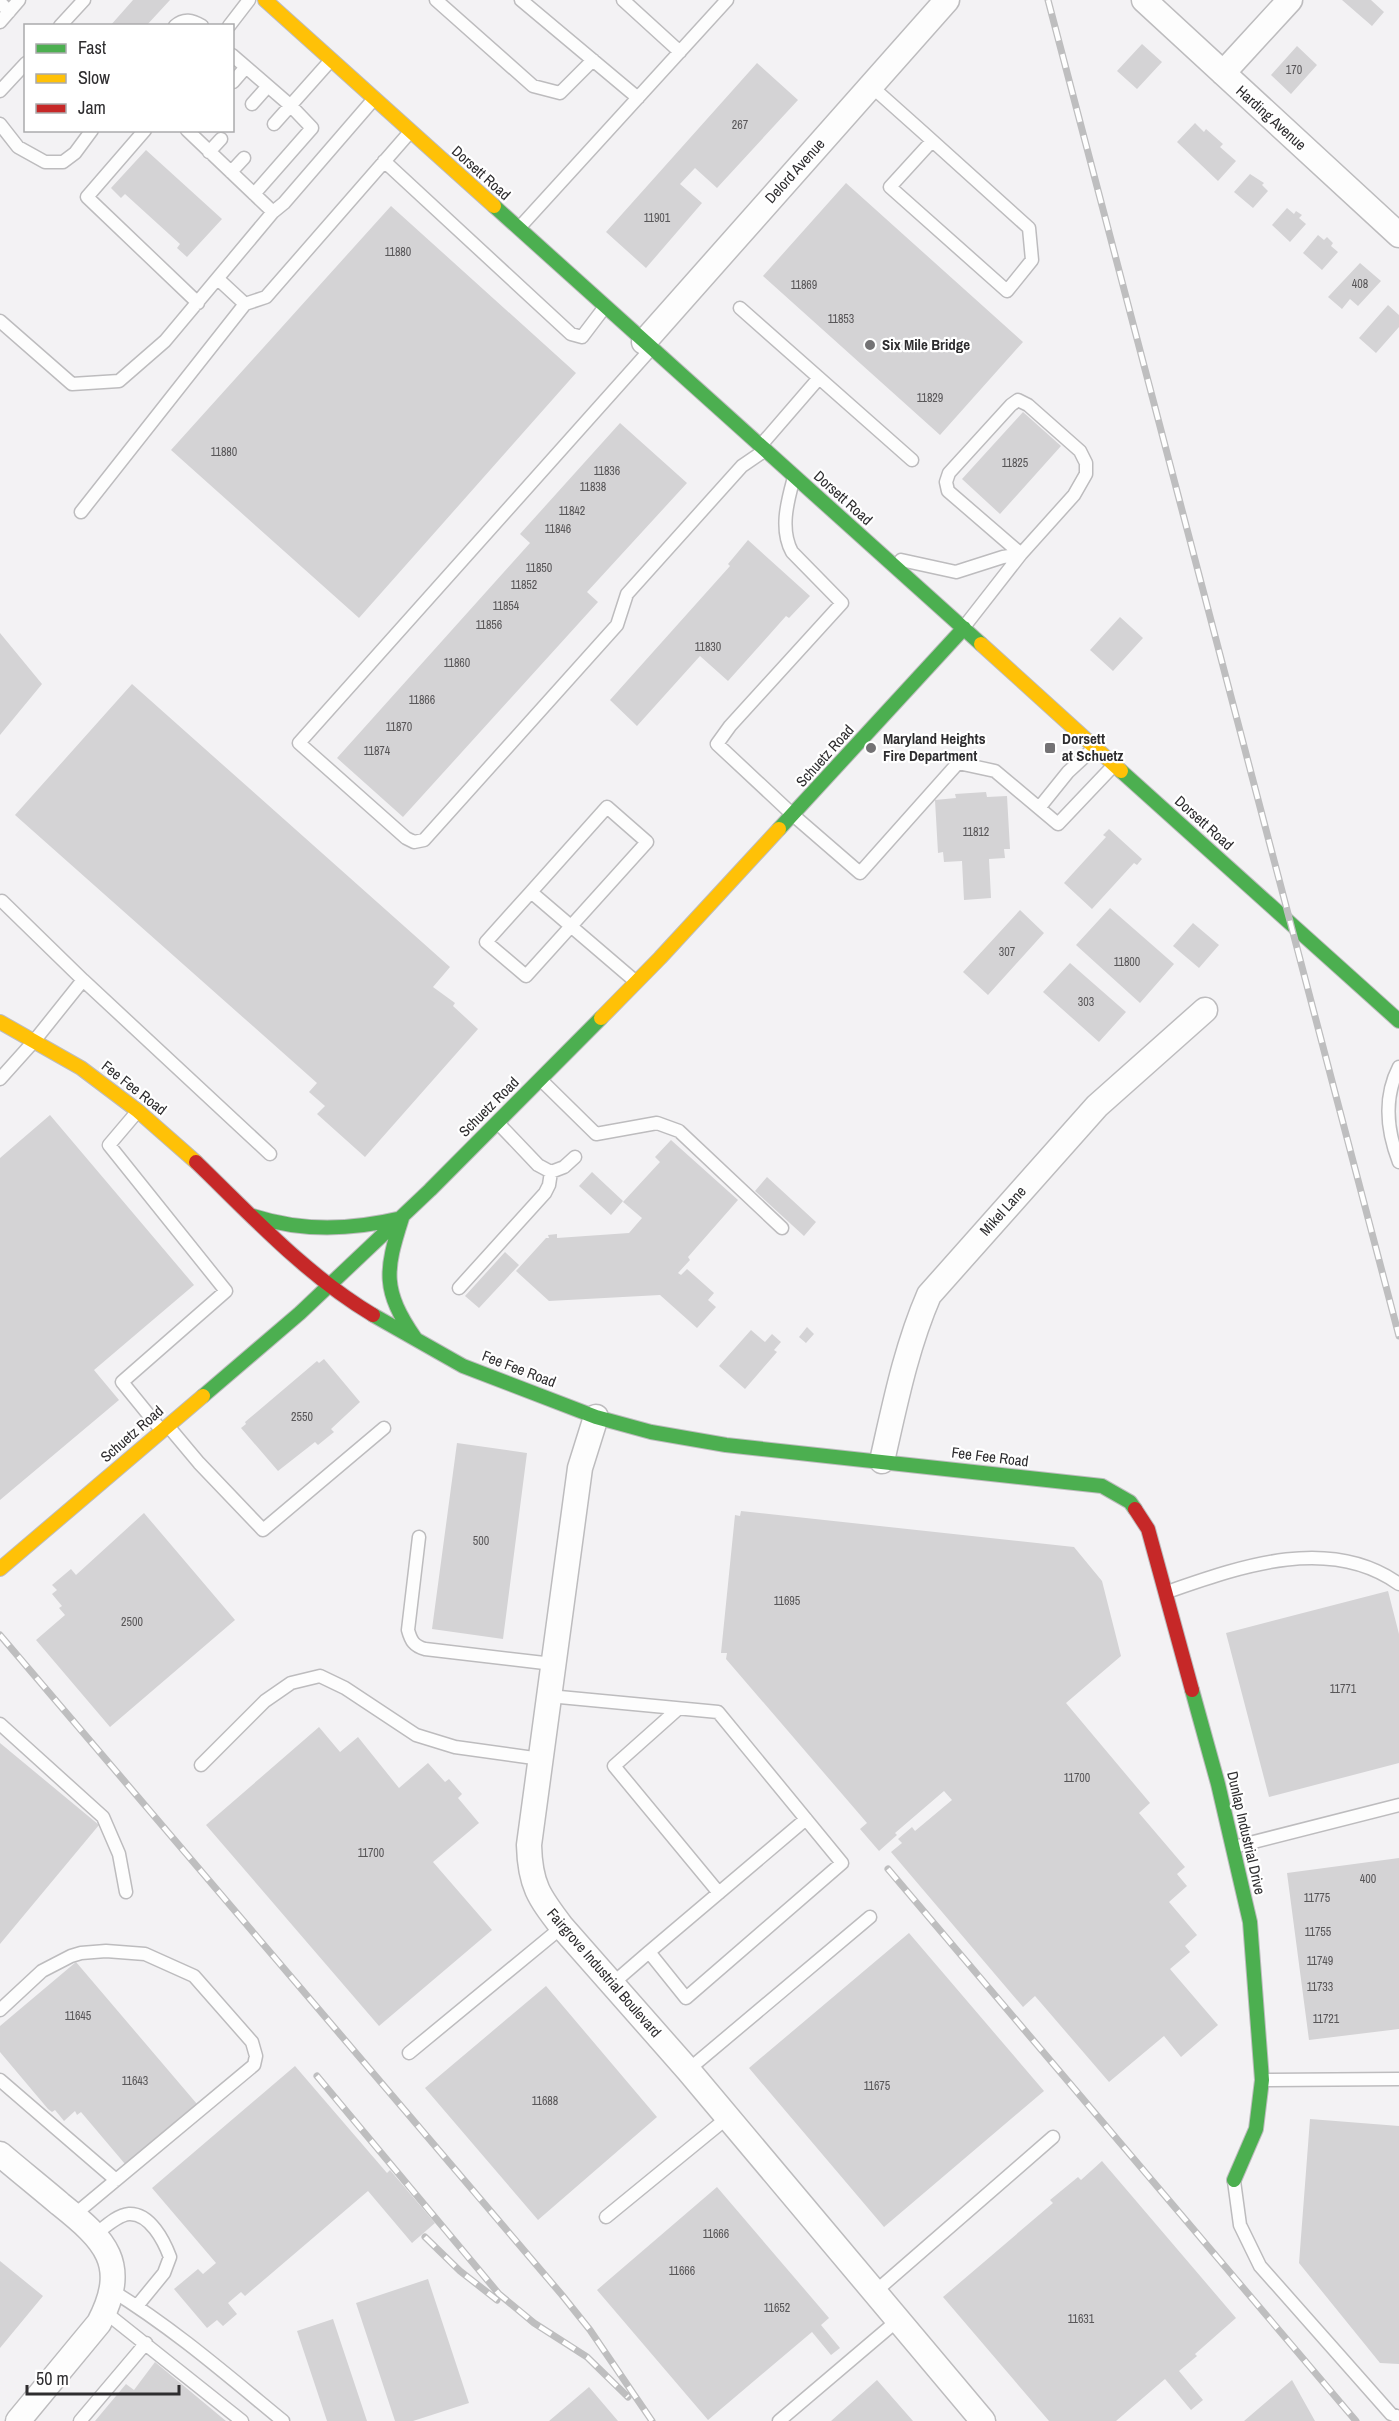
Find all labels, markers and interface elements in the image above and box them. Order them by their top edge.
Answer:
legend [24,24,234,132]
text: Fast [78,35,106,60]
house number: 170 [1286,62,1302,78]
text: Slow [78,65,110,90]
street label: Harding Avenue [1232,80,1311,155]
text: Jam [78,95,106,120]
house number: 267 [732,117,749,133]
street label: Delord Avenue [760,134,829,208]
street label: Dorsett Road [447,141,515,205]
house number: 11901 [644,210,671,226]
house number: 11880 [385,244,411,260]
house number: 408 [1352,276,1368,292]
house number: 11869 [791,277,817,293]
house number: 11853 [828,311,854,327]
place label: Six Mile Bridge [882,334,970,355]
marker: Six Mile Bridge [863,338,877,352]
house number: 11829 [917,390,943,406]
house number: 11880 [211,444,237,460]
house number: 11825 [1002,455,1029,471]
house number: 11836 [594,463,620,479]
street label: Dorsett Road [809,466,877,530]
house number: 11838 [580,479,606,495]
house number: 11842 [559,503,585,519]
house number: 11846 [545,521,571,537]
house number: 11850 [526,560,552,576]
house number: 11852 [511,577,537,593]
house number: 11854 [493,598,520,614]
house number: 11856 [476,617,502,633]
house number: 11830 [695,639,721,655]
house number: 11860 [444,655,470,671]
house number: 11866 [409,692,435,708]
house number: 11870 [386,719,412,735]
street label: Schuetz Road [791,720,858,791]
place label: Maryland Heights Fire Department [883,728,986,766]
place label: Dorsett at Schuetz [1062,728,1124,766]
marker: Maryland Heights Fire Department [864,741,878,755]
marker: Dorsett at Schuetz [1043,741,1057,755]
house number: 11874 [364,743,391,759]
street label: Dorsett Road [1170,791,1238,855]
house number: 11812 [963,824,989,840]
house number: 307 [999,944,1016,960]
house number: 11800 [1114,954,1140,970]
house number: 303 [1078,994,1094,1010]
street label: Fee Fee Road [97,1055,171,1120]
street label: Schuetz Road [454,1072,523,1141]
street label: Mikel Lane [975,1181,1031,1240]
street label: Fee Fee Road [479,1345,559,1392]
street label: Schuetz Road [96,1400,168,1467]
house number: 2550 [291,1409,313,1425]
street label: Fee Fee Road [950,1441,1030,1472]
house number: 500 [473,1533,489,1549]
house number: 11695 [774,1593,801,1609]
house number: 2500 [121,1614,143,1630]
house number: 11771 [1330,1681,1357,1697]
street label: Dunlap Industrial Drive [1222,1769,1271,1897]
house number: 11700 [1064,1770,1090,1786]
house number: 11700 [358,1845,384,1861]
house number: 400 [1360,1871,1376,1887]
house number: 11775 [1304,1890,1331,1906]
street label: Fairgrove Industrial Boulevard [542,1904,666,2042]
house number: 11755 [1305,1924,1332,1940]
house number: 11749 [1307,1953,1333,1969]
house number: 11733 [1307,1979,1333,1995]
house number: 11645 [65,2008,92,2024]
house number: 11721 [1313,2011,1340,2027]
house number: 11643 [122,2073,148,2089]
house number: 11675 [864,2078,891,2094]
house number: 11688 [532,2093,558,2109]
house number: 11666 [703,2226,729,2242]
house number: 11666 [669,2263,695,2279]
house number: 11652 [764,2300,790,2316]
house number: 11631 [1068,2311,1095,2327]
scale bar [27,2358,178,2396]
text: 50 m [36,2366,69,2391]

